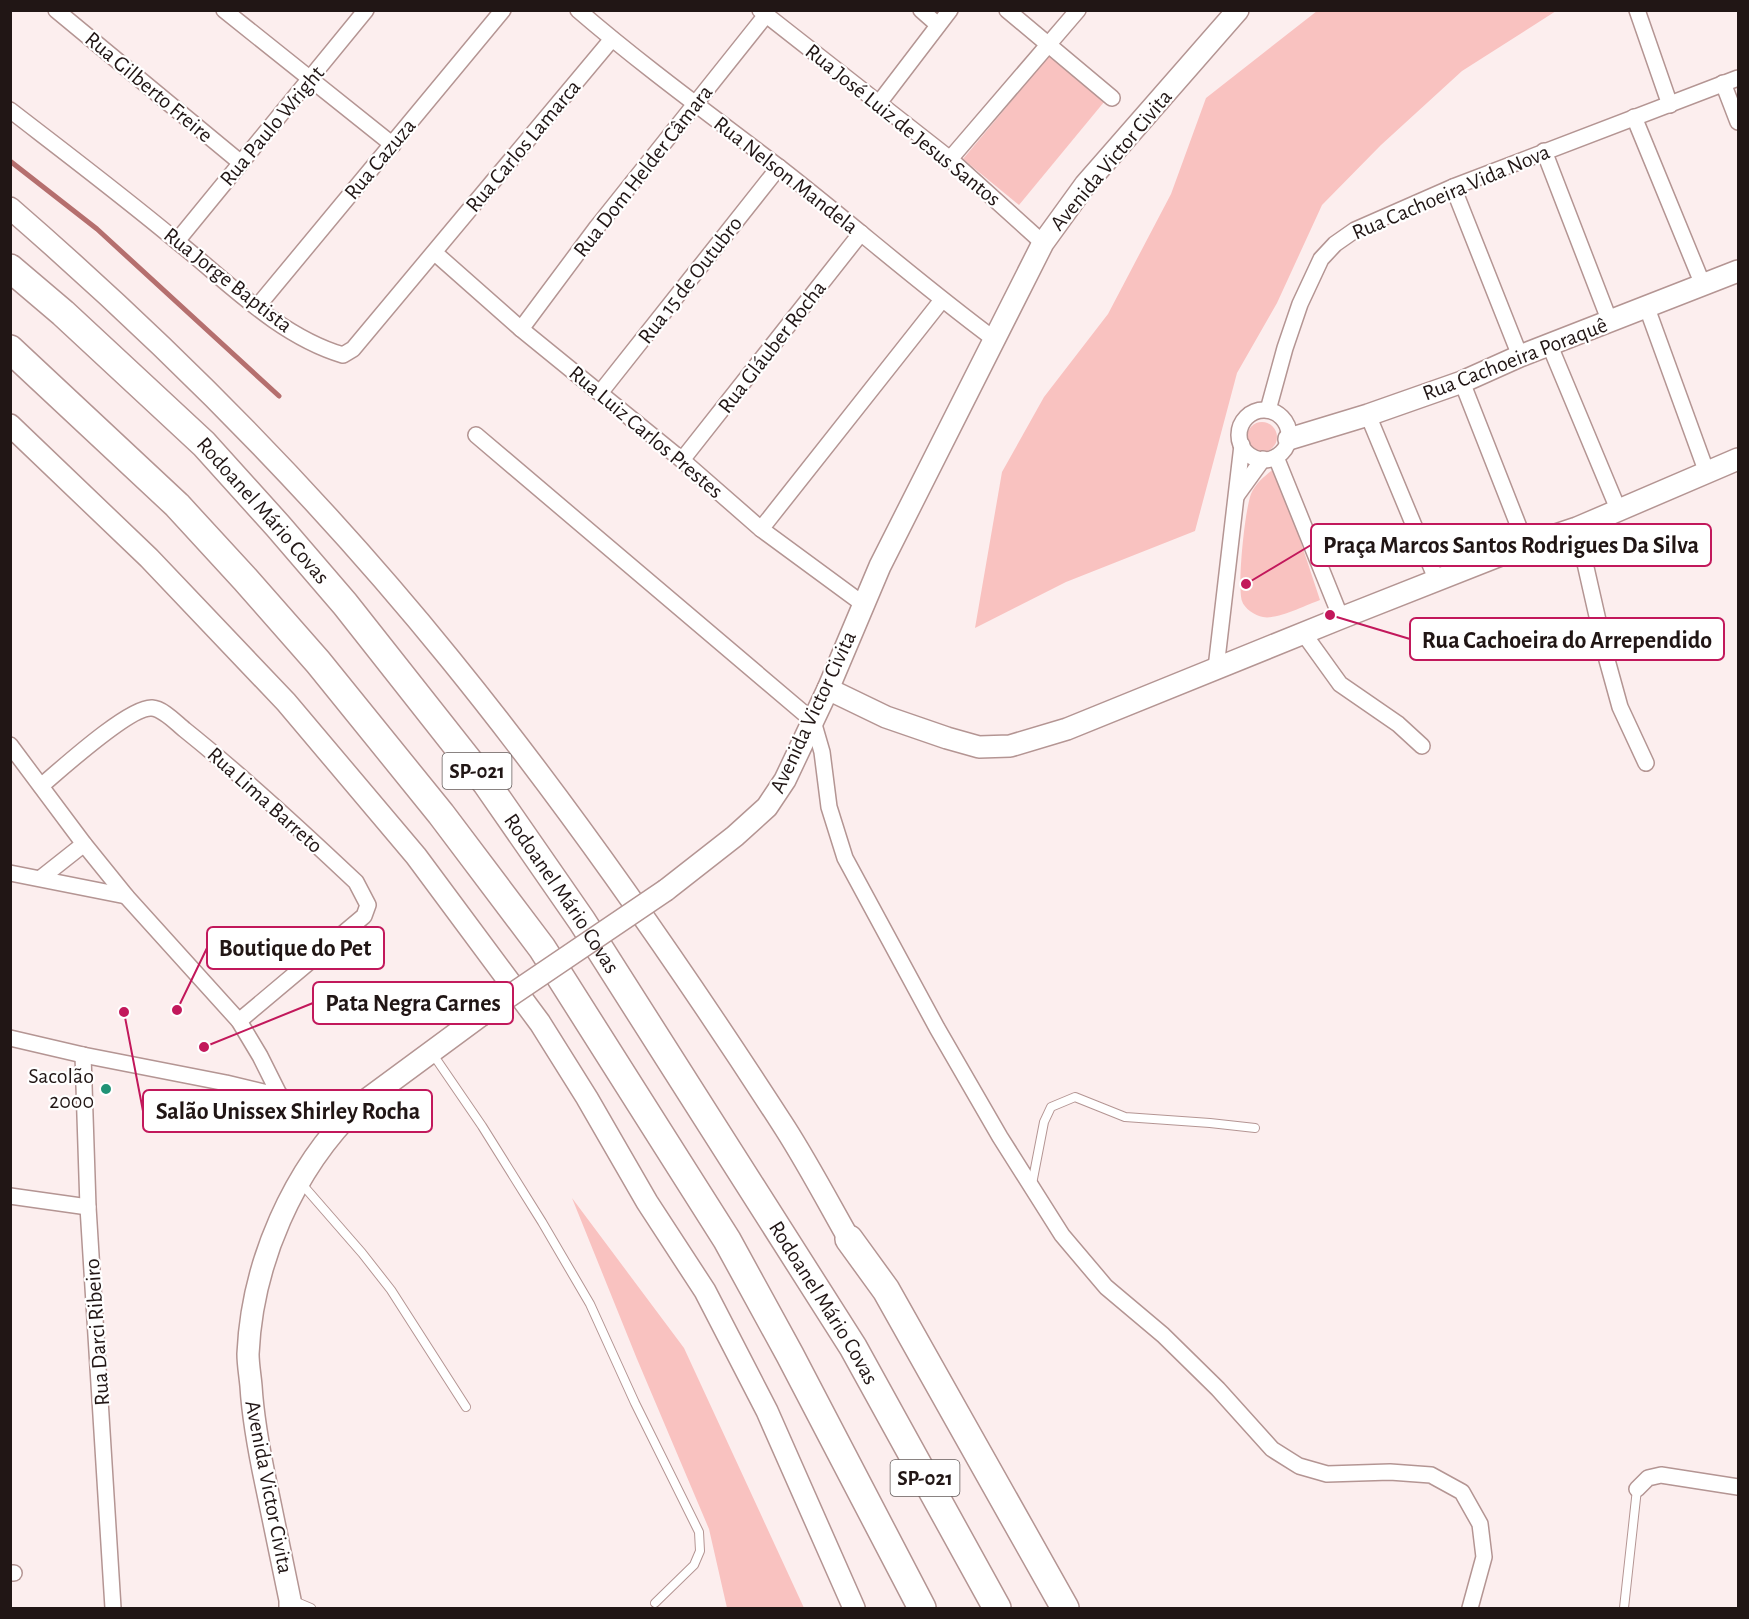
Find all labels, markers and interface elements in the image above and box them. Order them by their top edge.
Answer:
street label: Rua Gilberto Freire [81,27,217,147]
street label: Rua José Luiz de Jesus Santos [801,40,1005,210]
street label: Rua Paulo Wright [216,62,328,190]
street label: Rua Carlos Lamarca [461,76,585,216]
street label: Rua Dom Helder Câmara [569,81,717,261]
street label: Avenida Victor Civita [1046,85,1176,235]
street label: Rua Nelson Mandela [710,112,862,238]
street label: Rua Cazuza [340,114,420,204]
street label: Rua Cachoeira Vida Nova [1349,140,1553,244]
street label: Rua 15 de Outubro [634,212,746,348]
street label: Rua Jorge Baptista [160,223,296,337]
street label: Rua Gláuber Rocha [714,277,830,417]
street label: Rua Cachoeira Poraquê [1420,314,1610,404]
street label: Rua Luiz Carlos Prestes [565,361,727,503]
street label: Rodoanel Mário Covas [193,433,334,588]
callout: Praça Marcos Santos Rodrigues Da Silva [1311,524,1711,566]
text: Praça Marcos Santos Rodrigues Da Silva [1323,534,1699,558]
callout: Rua Cachoeira do Arrependido [1410,618,1724,660]
street label: Avenida Victor Civita [766,628,860,796]
text: Rua Cachoeira do Arrependido [1422,629,1712,653]
street label: Rua Lima Barreto [203,743,327,857]
road number: SP-021 [442,753,512,789]
street label: Rodoanel Mário Covas [500,809,623,977]
callout: Boutique do Pet [207,927,384,969]
text: Boutique do Pet [219,937,371,961]
callout: Pata Negra Carnes [313,982,513,1024]
text: Pata Negra Carnes [325,992,501,1016]
place label: Sacolão 2000 [28,1065,94,1112]
marker: Sacolão 2000 [99,1082,113,1096]
callout: Salão Unissex Shirley Rocha [143,1090,432,1132]
text: Salão Unissex Shirley Rocha [156,1100,420,1124]
street label: Rodoanel Mário Covas [765,1217,882,1388]
street label: Rua Darci Ribeiro [81,1258,113,1406]
street label: Avenida Victor Civita [241,1398,297,1576]
road number: SP-021 [890,1460,960,1496]

